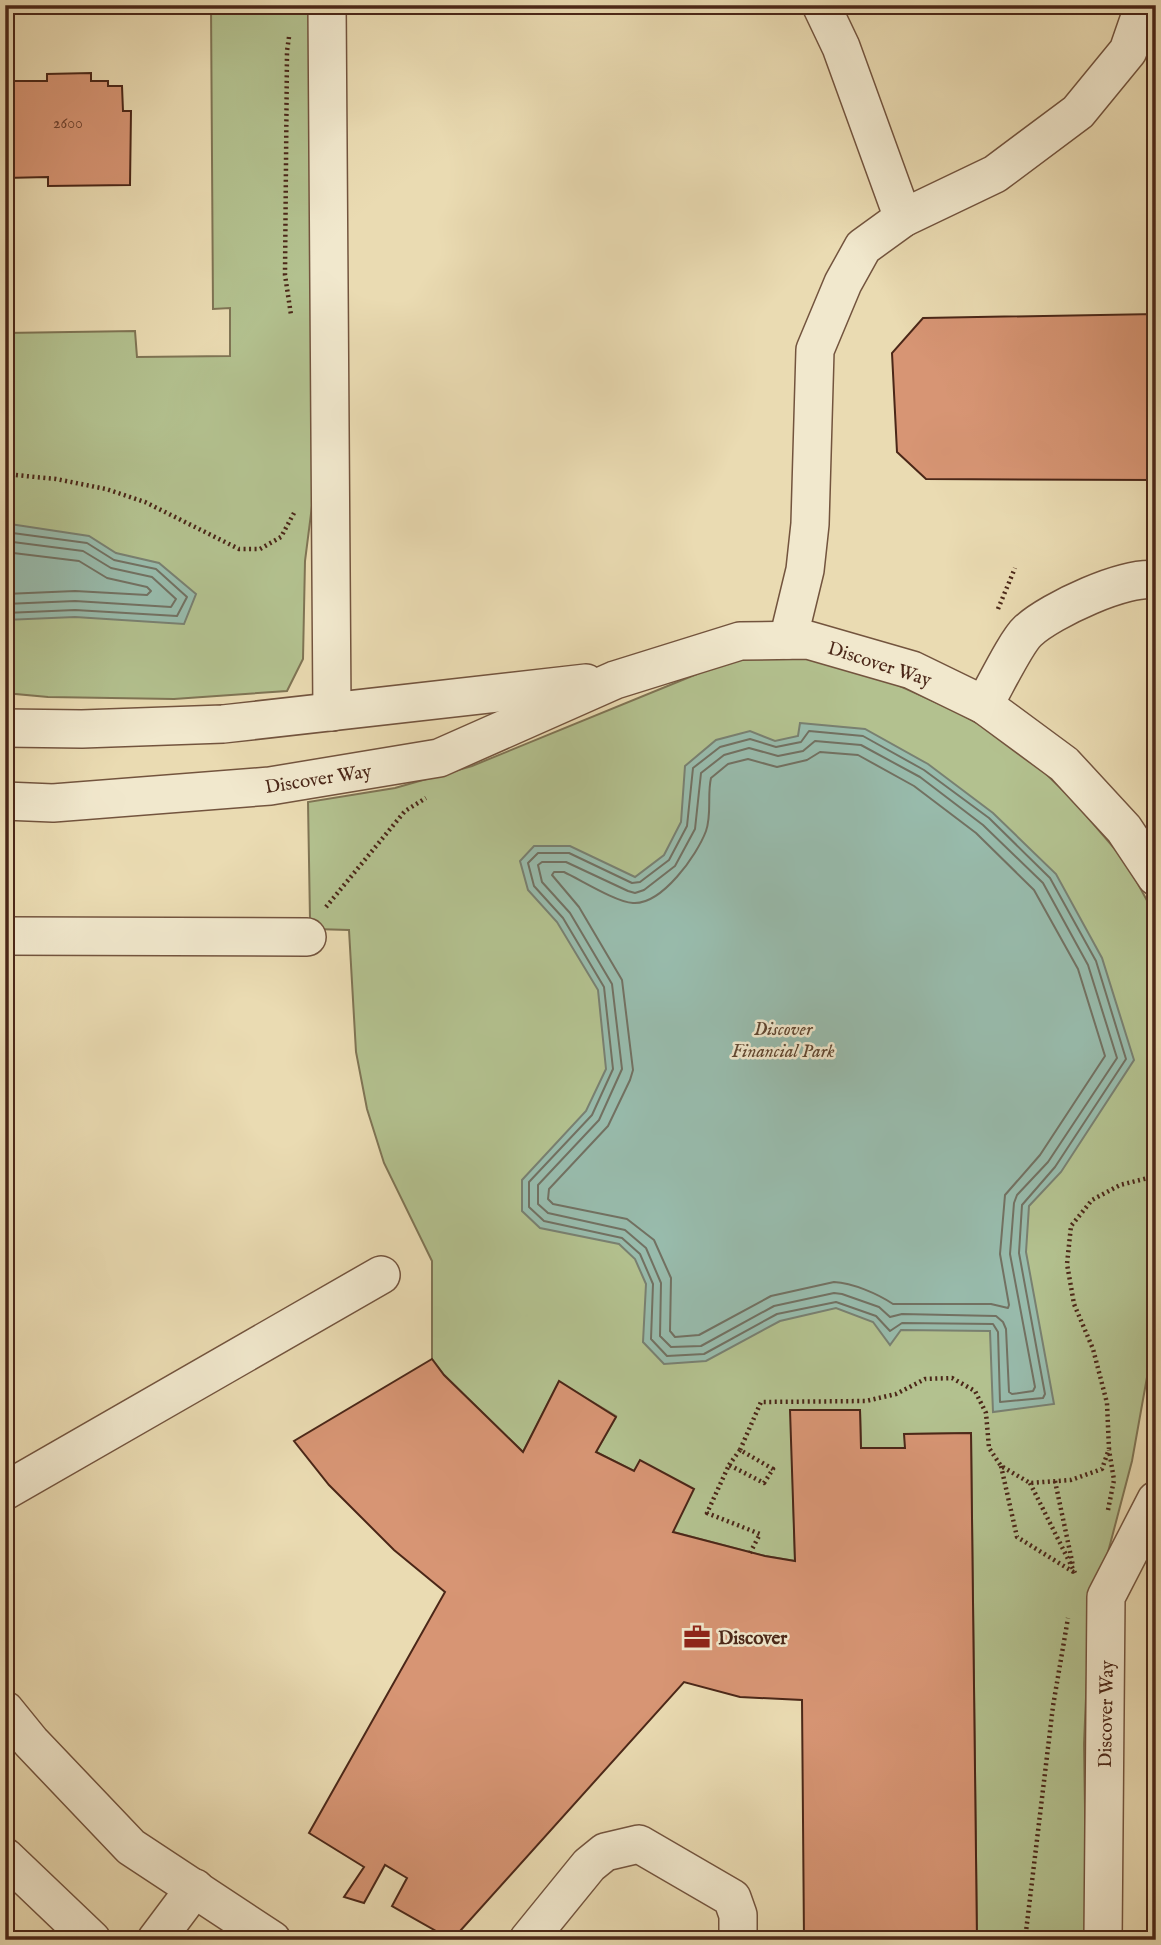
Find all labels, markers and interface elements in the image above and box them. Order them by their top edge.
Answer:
house number: 2600 [53,114,83,134]
street label: Discover Way [824,637,935,693]
street label: Discover Way [263,760,374,800]
park label: Discover Financial Park [731,1018,835,1064]
office icon: Discover [682,1622,712,1652]
place label: Discover [718,1627,788,1651]
street label: Discover Way [1094,1659,1120,1768]

